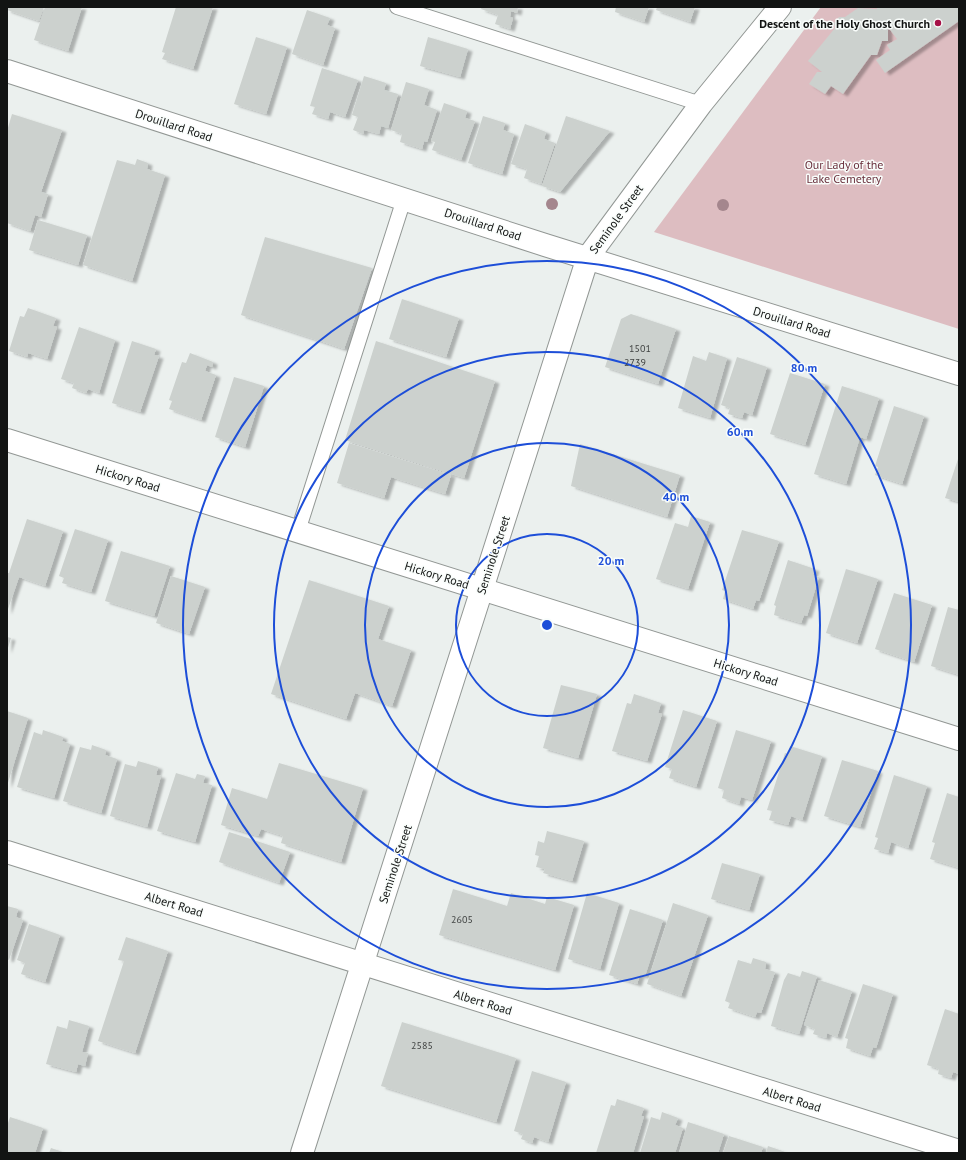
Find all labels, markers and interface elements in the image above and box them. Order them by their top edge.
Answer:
place label: Descent of the Holy Ghost Church [759,16,930,31]
marker: Descent of the Holy Ghost Church [933,18,943,28]
street label: Drouillard Road [134,105,214,145]
park label: Our Lady of the Lake Cemetery [805,157,883,186]
street label: Seminole Street [586,181,646,257]
street label: Drouillard Road [443,204,523,244]
street label: Drouillard Road [751,303,833,341]
house number: 1501 [629,342,651,355]
house number: 2739 [624,356,646,369]
text: 80 m [791,360,817,375]
text: 60 m [727,424,753,439]
street label: Hickory Road [94,461,162,495]
text: 40 m [663,489,689,504]
street label: Seminole Street [473,514,513,596]
text: 20 m [598,553,624,568]
street label: Hickory Road [403,558,471,592]
centre of rings [540,618,554,632]
street label: Hickory Road [712,655,780,689]
street label: Seminole Street [375,823,415,905]
street label: Albert Road [143,888,205,920]
house number: 2605 [451,913,473,926]
street label: Albert Road [452,986,514,1018]
house number: 2585 [411,1039,433,1052]
street label: Albert Road [761,1083,823,1115]

